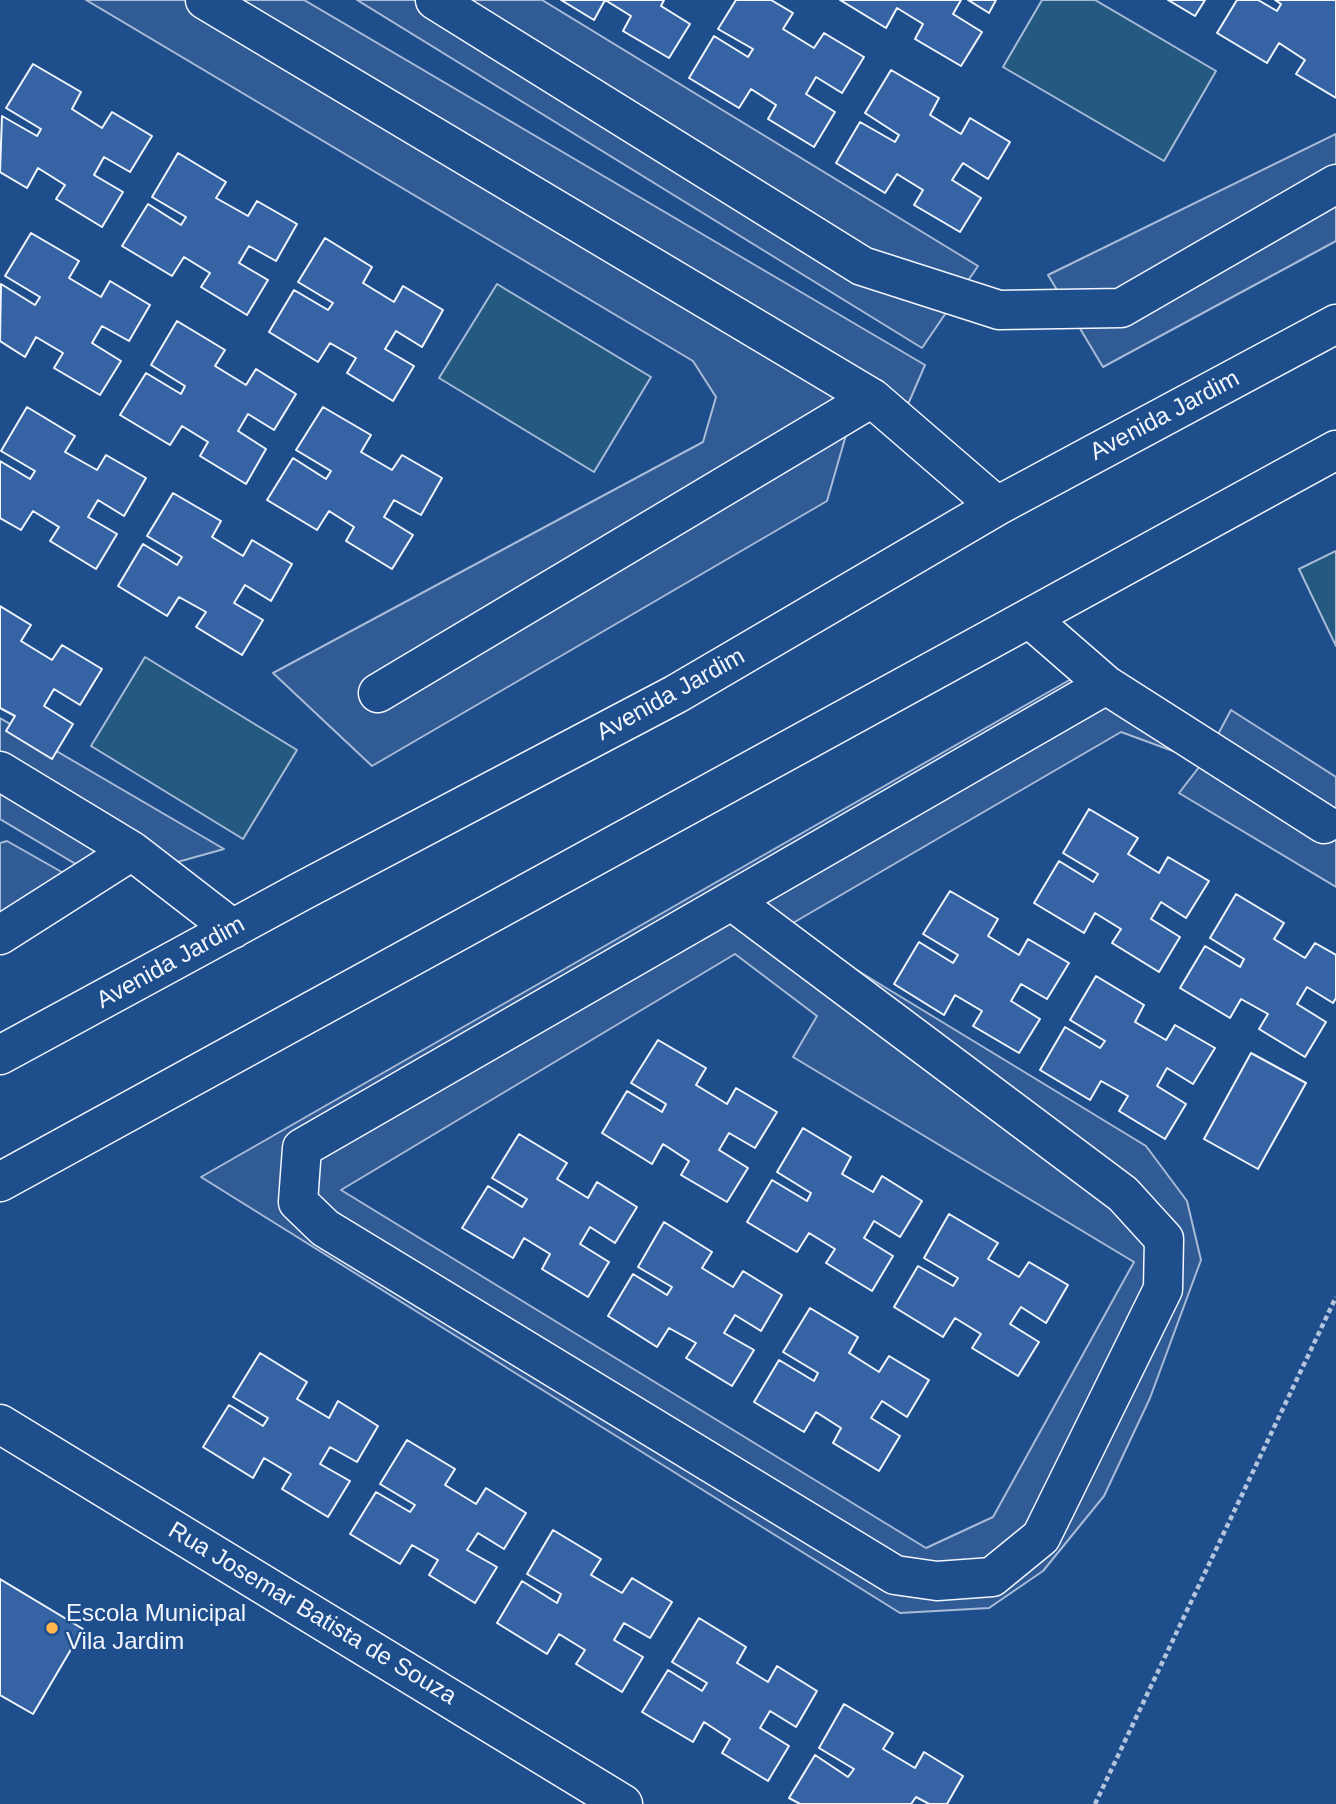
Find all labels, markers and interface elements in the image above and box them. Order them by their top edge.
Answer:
street label: Avenida Jardim [1085,365,1245,467]
street label: Avenida Jardim [592,642,750,748]
street label: Avenida Jardim [92,910,250,1016]
street label: Rua Josemar Batista de Souza [163,1516,461,1712]
place label: Escola Municipal Vila Jardim [66,1600,246,1656]
marker: Escola Municipal Vila Jardim [44,1620,60,1636]

